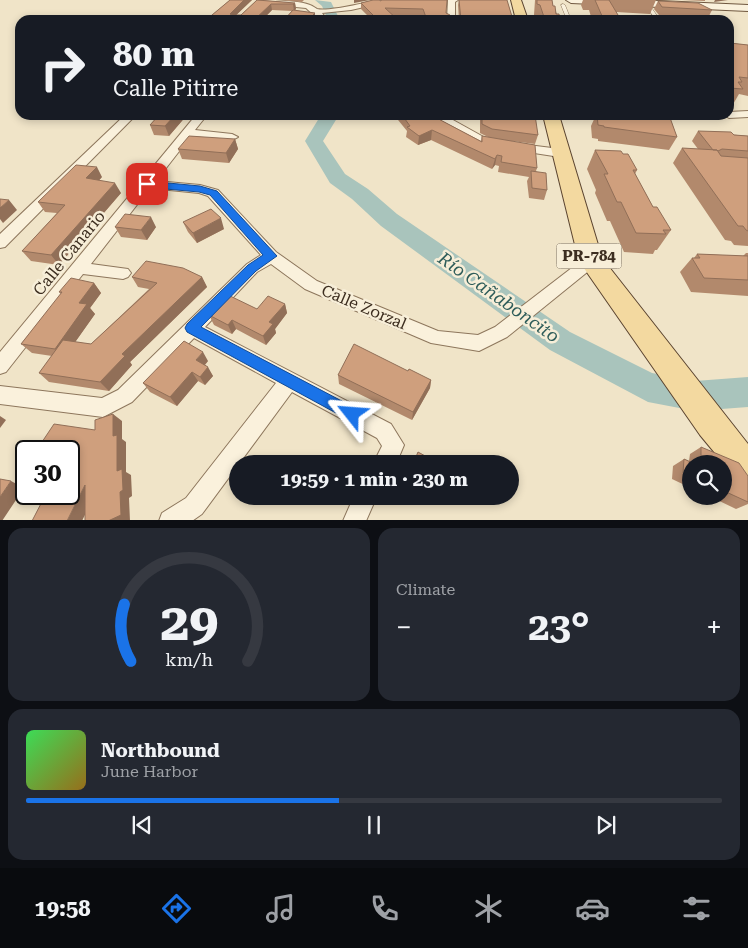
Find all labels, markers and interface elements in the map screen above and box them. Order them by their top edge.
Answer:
text: 80 m [113,34,195,75]
icon: right [30,35,95,100]
text: Calle Pitirre [113,76,238,101]
pin [126,163,168,205]
icon: arrive [133,170,161,198]
street label: Calle Canario [29,207,109,299]
road number: PR-784 [556,244,622,268]
water label: Río Cañaboncito [434,247,564,347]
street label: Calle Zorzal [319,281,409,333]
position arrow [325,387,377,439]
speed limit sign: 30 [15,440,80,505]
map controls [682,455,732,505]
button: search [682,455,732,505]
text: 19:59 · 1 min · 230 m [280,468,468,491]
text: Climate [396,580,455,599]
text: 29 [160,592,218,653]
text: 23° [528,605,590,649]
text: − [396,611,412,644]
text: + [706,611,722,644]
text: km/h [165,649,213,670]
text: Northbound [101,739,220,762]
text: June Harbor [101,762,198,781]
icon: previous [128,811,156,839]
icon: pause [360,811,388,839]
icon: next [592,811,620,839]
icon: directions [159,891,194,926]
icon: music [263,891,298,926]
icon: phone [367,891,402,926]
icon: climate [471,891,506,926]
icon: car [575,891,610,926]
icon: filters [679,891,714,926]
text: 19:58 [34,896,91,921]

